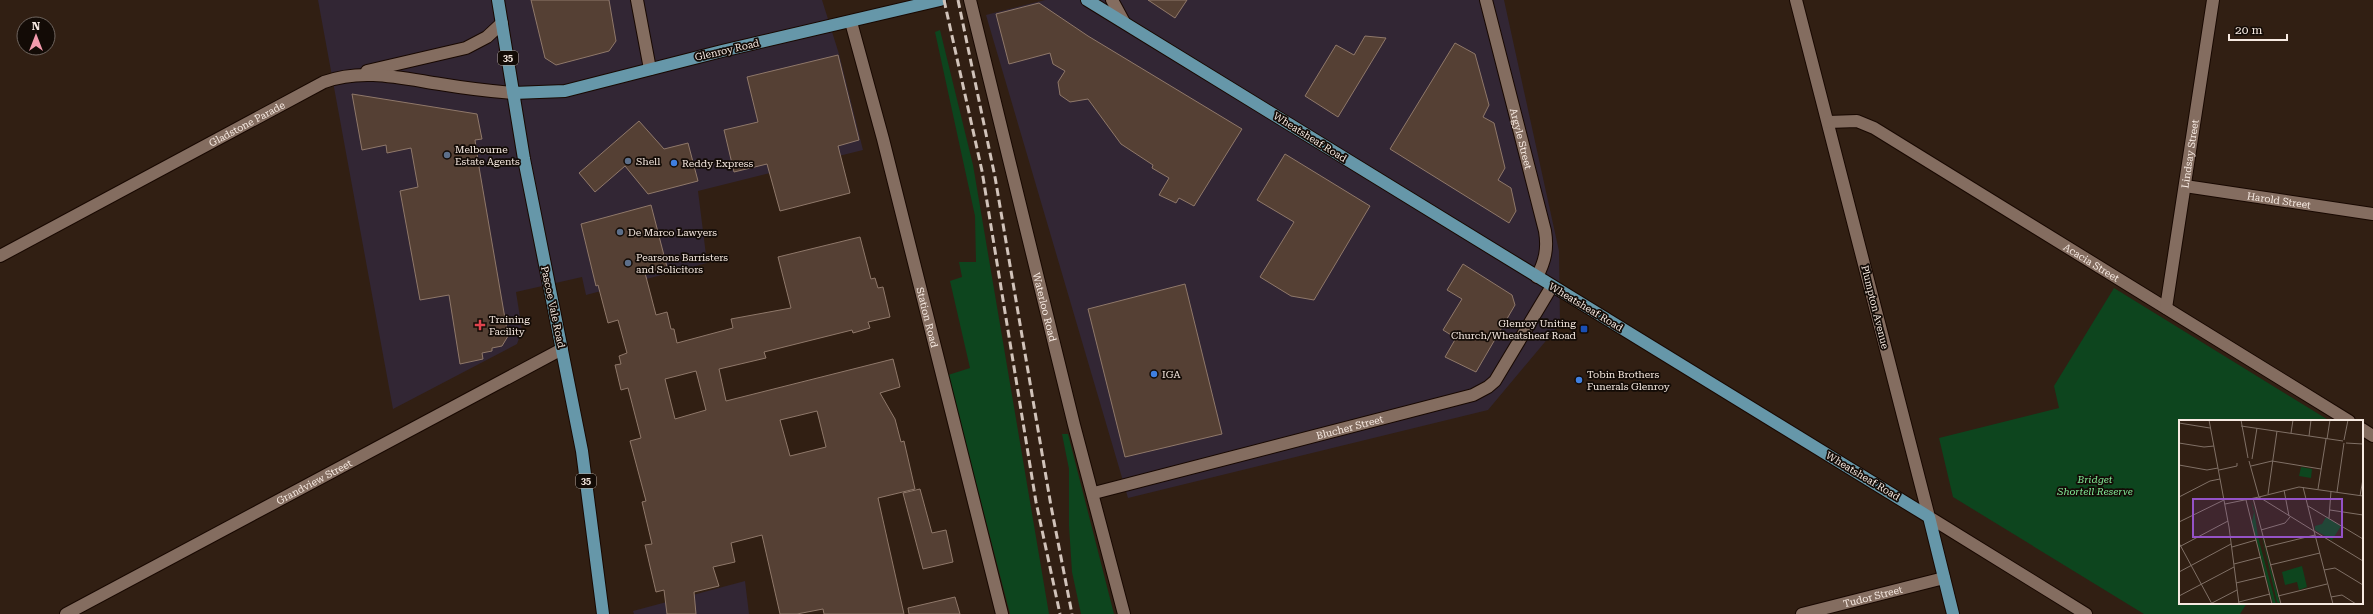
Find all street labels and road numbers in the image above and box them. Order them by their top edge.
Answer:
street label: Glenroy Road [694,37,761,63]
road number: 35 [498,51,518,65]
street label: Gladstone Parade [207,98,287,148]
street label: Argyle Street [1508,107,1535,170]
street label: Wheatsheaf Road [1271,110,1349,164]
street label: Lindsay Street [2179,118,2200,189]
street label: Harold Street [2246,190,2312,210]
street label: Acacia Street [2062,241,2122,284]
street label: Plumpton Avenue [1859,264,1891,351]
street label: Pascoe Vale Road [539,265,567,350]
street label: Waterloo Road [1031,271,1059,343]
street label: Wheatsheaf Road [1547,281,1625,334]
street label: Station Road [915,286,941,349]
street label: Blucher Street [1315,413,1385,441]
street label: Wheatsheaf Road [1824,450,1902,503]
street label: Grandview Street [274,457,354,506]
road number: 35 [576,474,596,488]
street label: Tudor Street [1842,583,1904,609]

